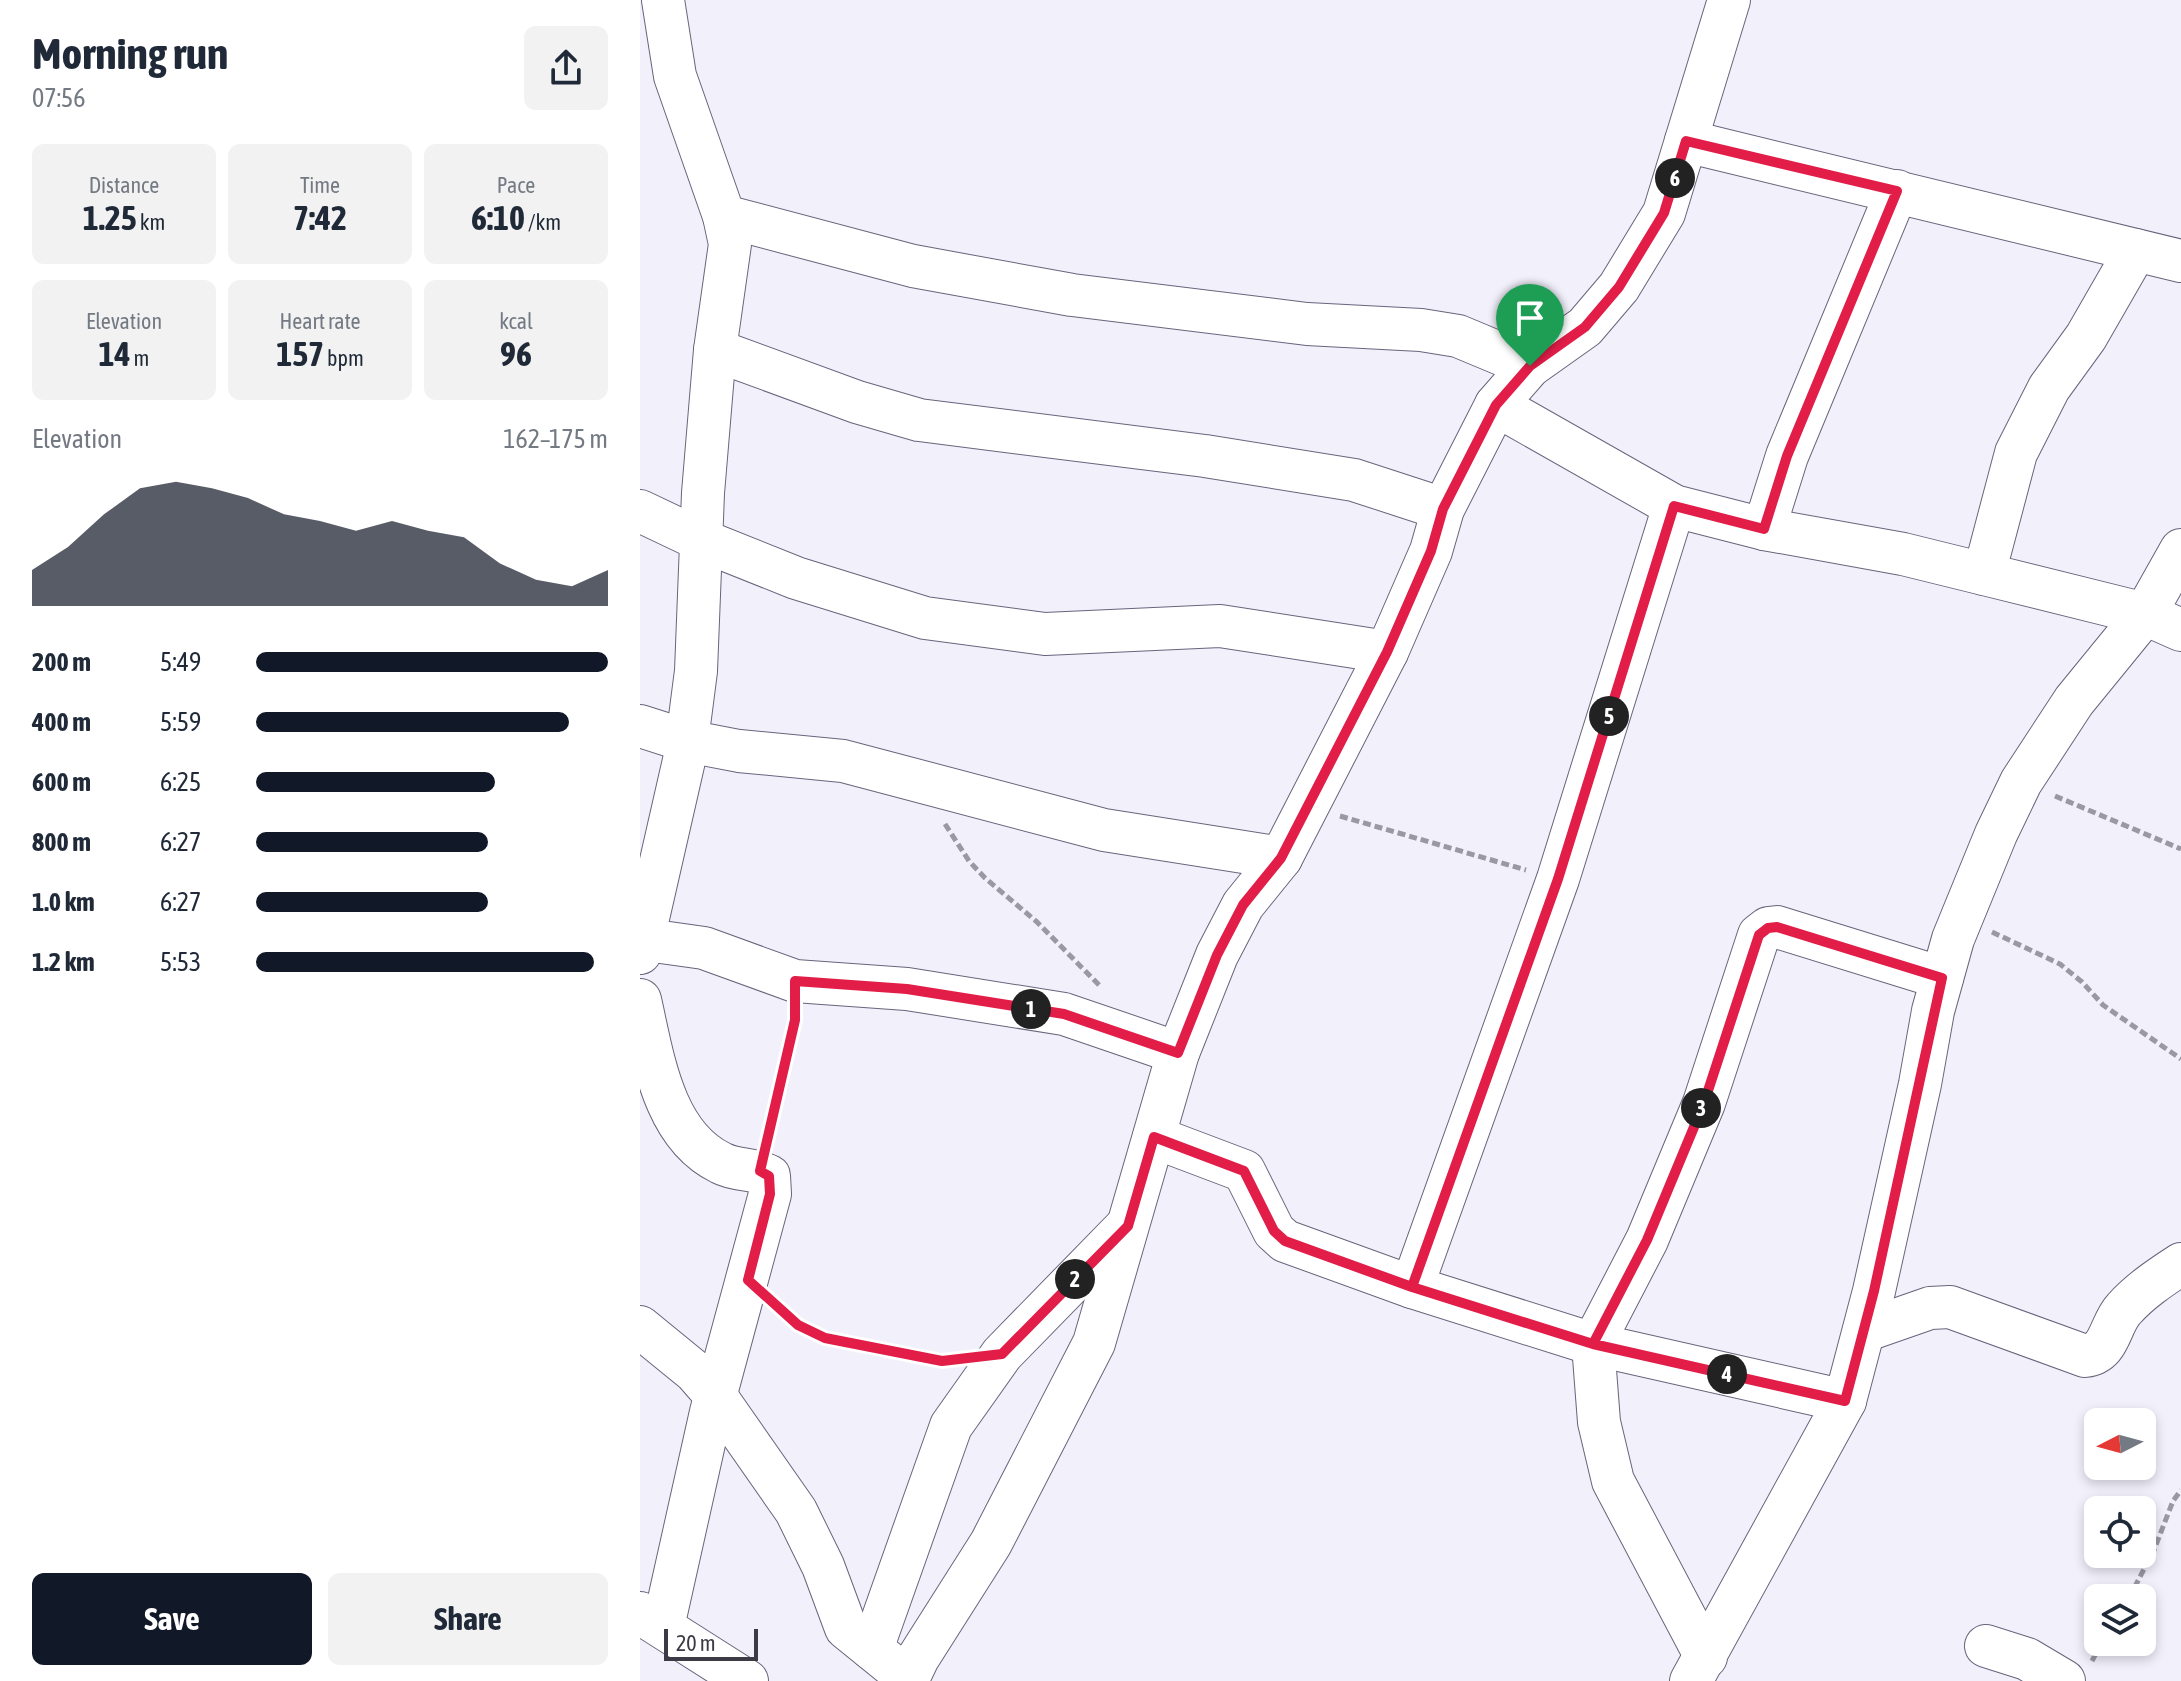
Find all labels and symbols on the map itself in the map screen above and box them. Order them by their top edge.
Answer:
pin: 6 [1655,158,1695,198]
pin [1496,284,1564,366]
pin: 5 [1589,696,1629,736]
pin: 1 [1011,989,1051,1029]
pin: 3 [1681,1088,1721,1128]
pin: 2 [1055,1259,1095,1299]
pin: 4 [1707,1354,1747,1394]
north arrow [2084,1408,2156,1480]
scale bar [664,1625,758,1661]

